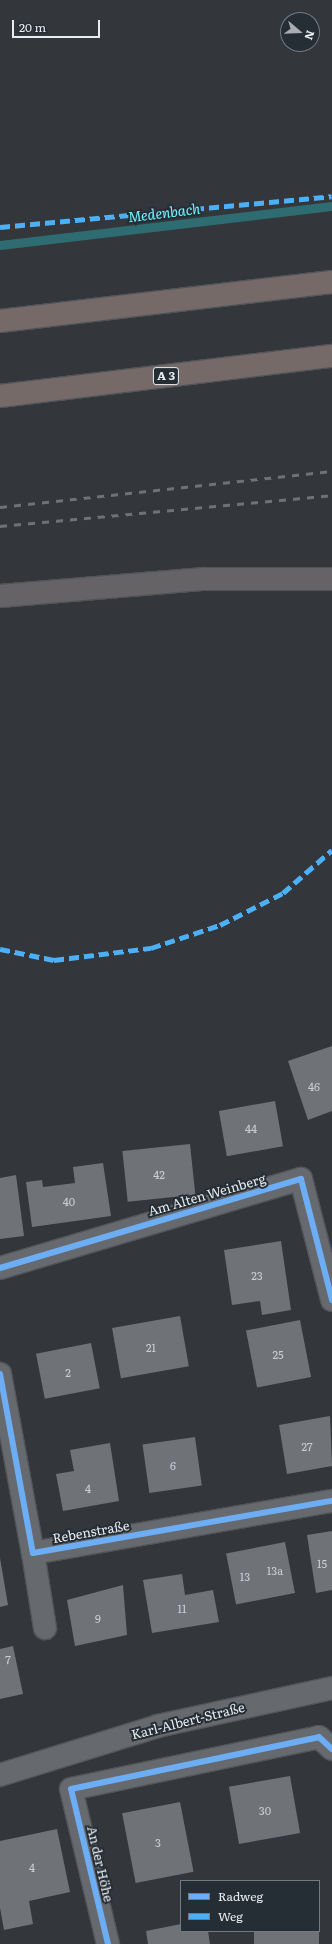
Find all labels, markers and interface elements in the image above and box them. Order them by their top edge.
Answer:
scale bar [14,12,102,38]
north arrow [280,12,320,52]
text: 20 m [19,18,46,36]
text: N [301,29,319,43]
water label: Medenbach [127,199,201,225]
road number: A 3 [152,366,180,386]
house number: 46 [308,1079,320,1093]
house number: 44 [245,1121,257,1135]
house number: 42 [153,1167,165,1181]
street label: Am Alten Weinberg [146,1171,268,1219]
house number: 40 [63,1194,75,1208]
house number: 23 [251,1268,263,1282]
house number: 21 [146,1340,156,1354]
house number: 25 [272,1347,284,1361]
house number: 2 [65,1365,71,1379]
house number: 27 [301,1439,313,1453]
house number: 6 [170,1458,176,1472]
house number: 4 [85,1481,91,1495]
street label: Rebenstraße [51,1518,131,1546]
house number: 15 [317,1556,327,1570]
house number: 13a [267,1563,283,1577]
house number: 13 [240,1569,250,1583]
house number: 11 [178,1601,186,1615]
house number: 9 [95,1611,101,1625]
house number: 7 [5,1652,11,1666]
street label: Karl-Albert-Straße [130,1699,246,1743]
house number: 30 [259,1803,271,1817]
street label: An der Höhe [84,1825,116,1903]
house number: 3 [155,1835,161,1849]
house number: 4 [29,1860,35,1874]
legend [180,1880,320,1932]
text: Radweg [218,1887,263,1905]
text: Weg [218,1907,243,1925]

